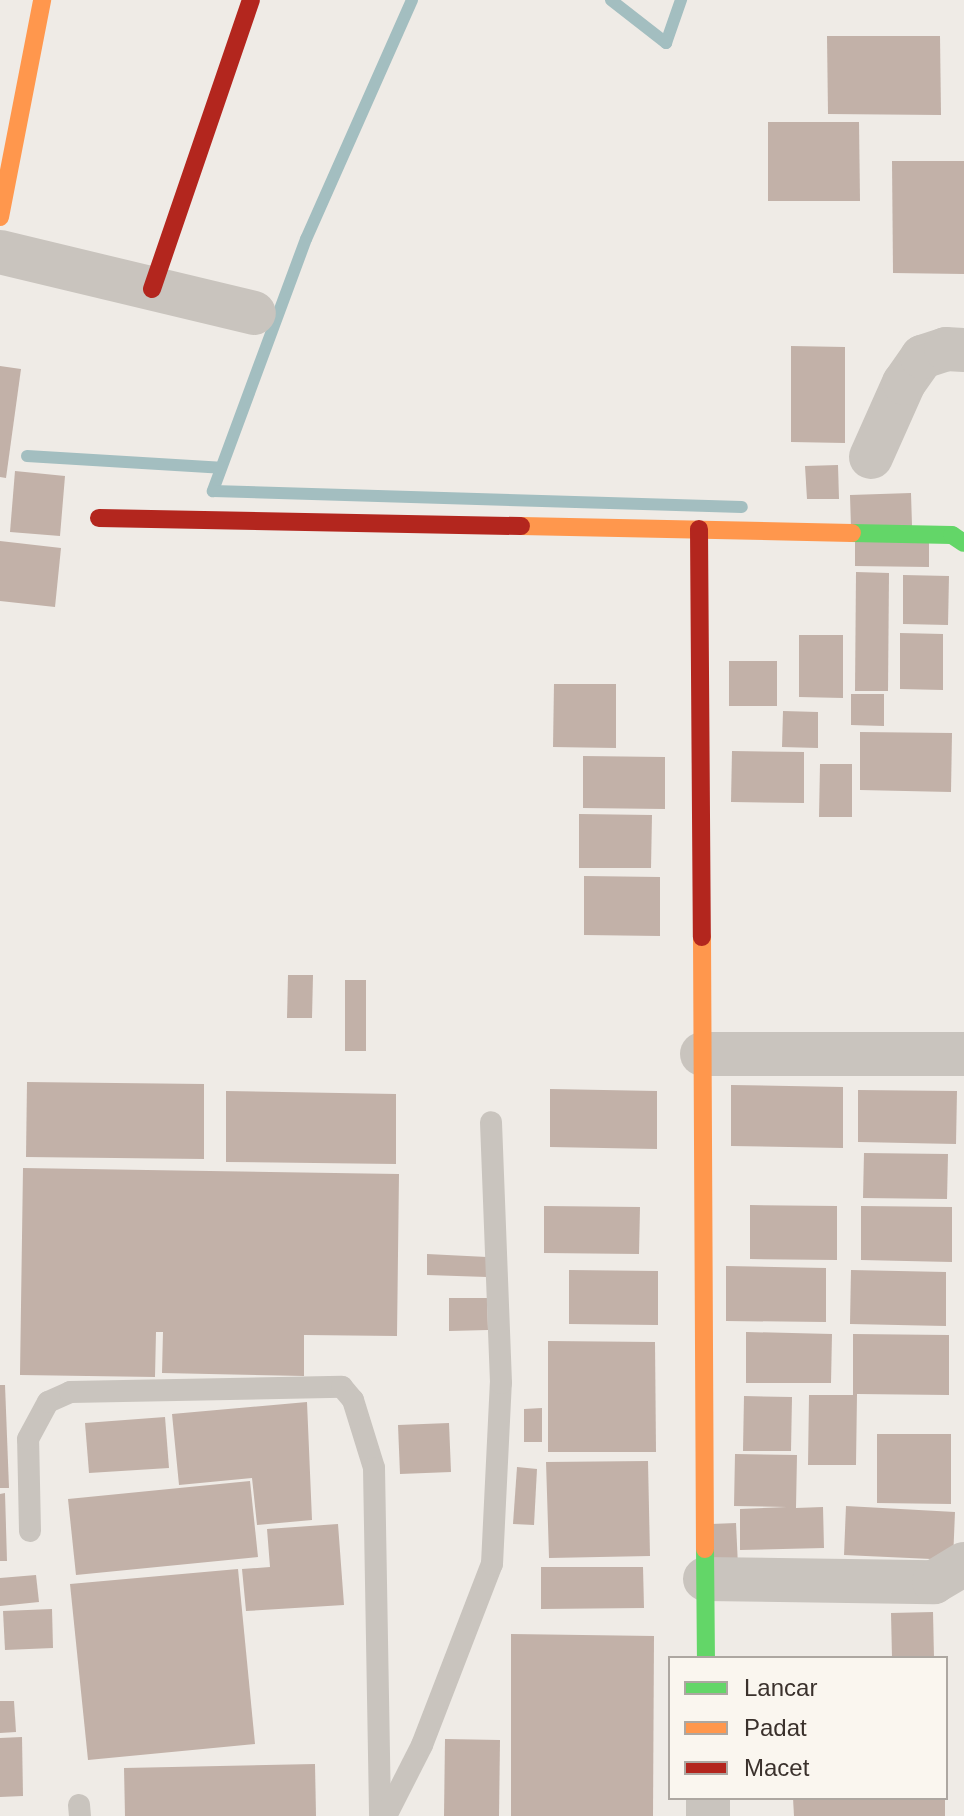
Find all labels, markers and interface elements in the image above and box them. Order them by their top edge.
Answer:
legend [668,1656,948,1800]
text: Lancar [744,1674,817,1701]
text: Padat [744,1714,807,1741]
text: Macet [744,1754,809,1781]

